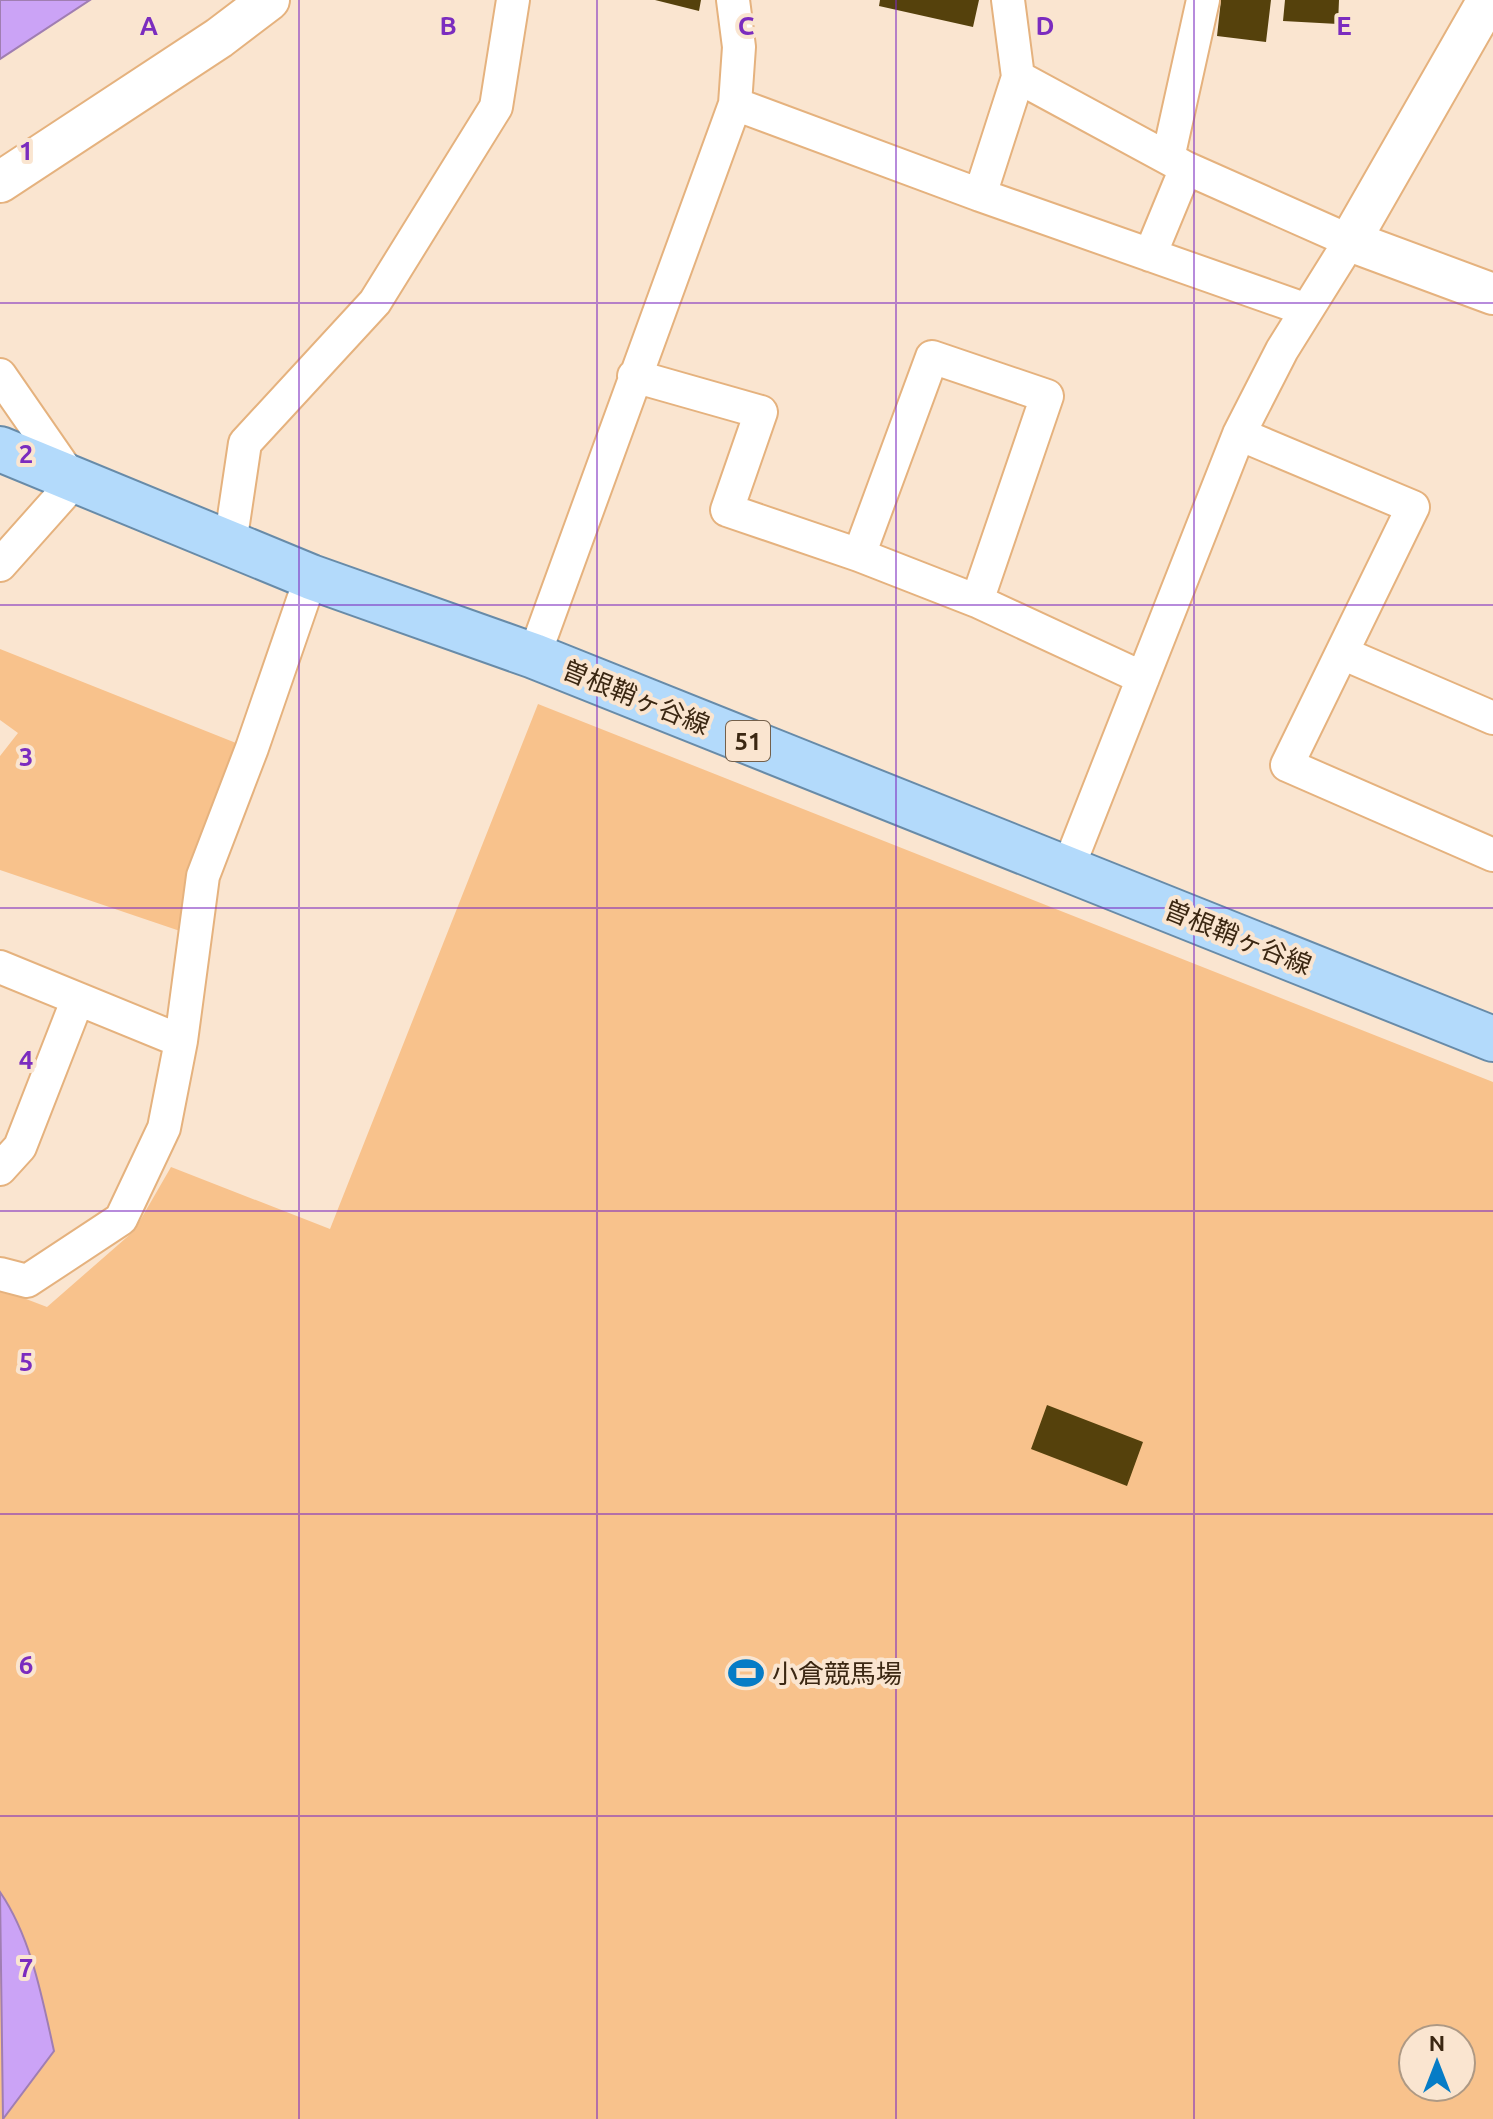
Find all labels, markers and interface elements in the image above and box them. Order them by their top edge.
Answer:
text: A [140,11,159,40]
text: B [439,11,457,40]
text: C [738,11,755,40]
text: D [1036,11,1054,40]
text: E [1336,11,1352,40]
text: 1 [19,136,33,165]
text: 2 [19,439,33,468]
street label: 曽根鞘ヶ谷線 [558,654,714,740]
road number: 51 [726,721,770,761]
text: 3 [19,742,33,771]
street label: 曽根鞘ヶ谷線 [1160,894,1316,980]
text: 4 [19,1045,33,1074]
text: 5 [19,1347,33,1376]
text: 6 [19,1650,33,1679]
sports icon: 小倉競馬場 [727,1654,765,1692]
place label: 小倉競馬場 [772,1659,902,1688]
text: 7 [19,1953,33,1982]
north arrow [1397,2023,1477,2103]
text: N [1429,2030,1445,2055]

